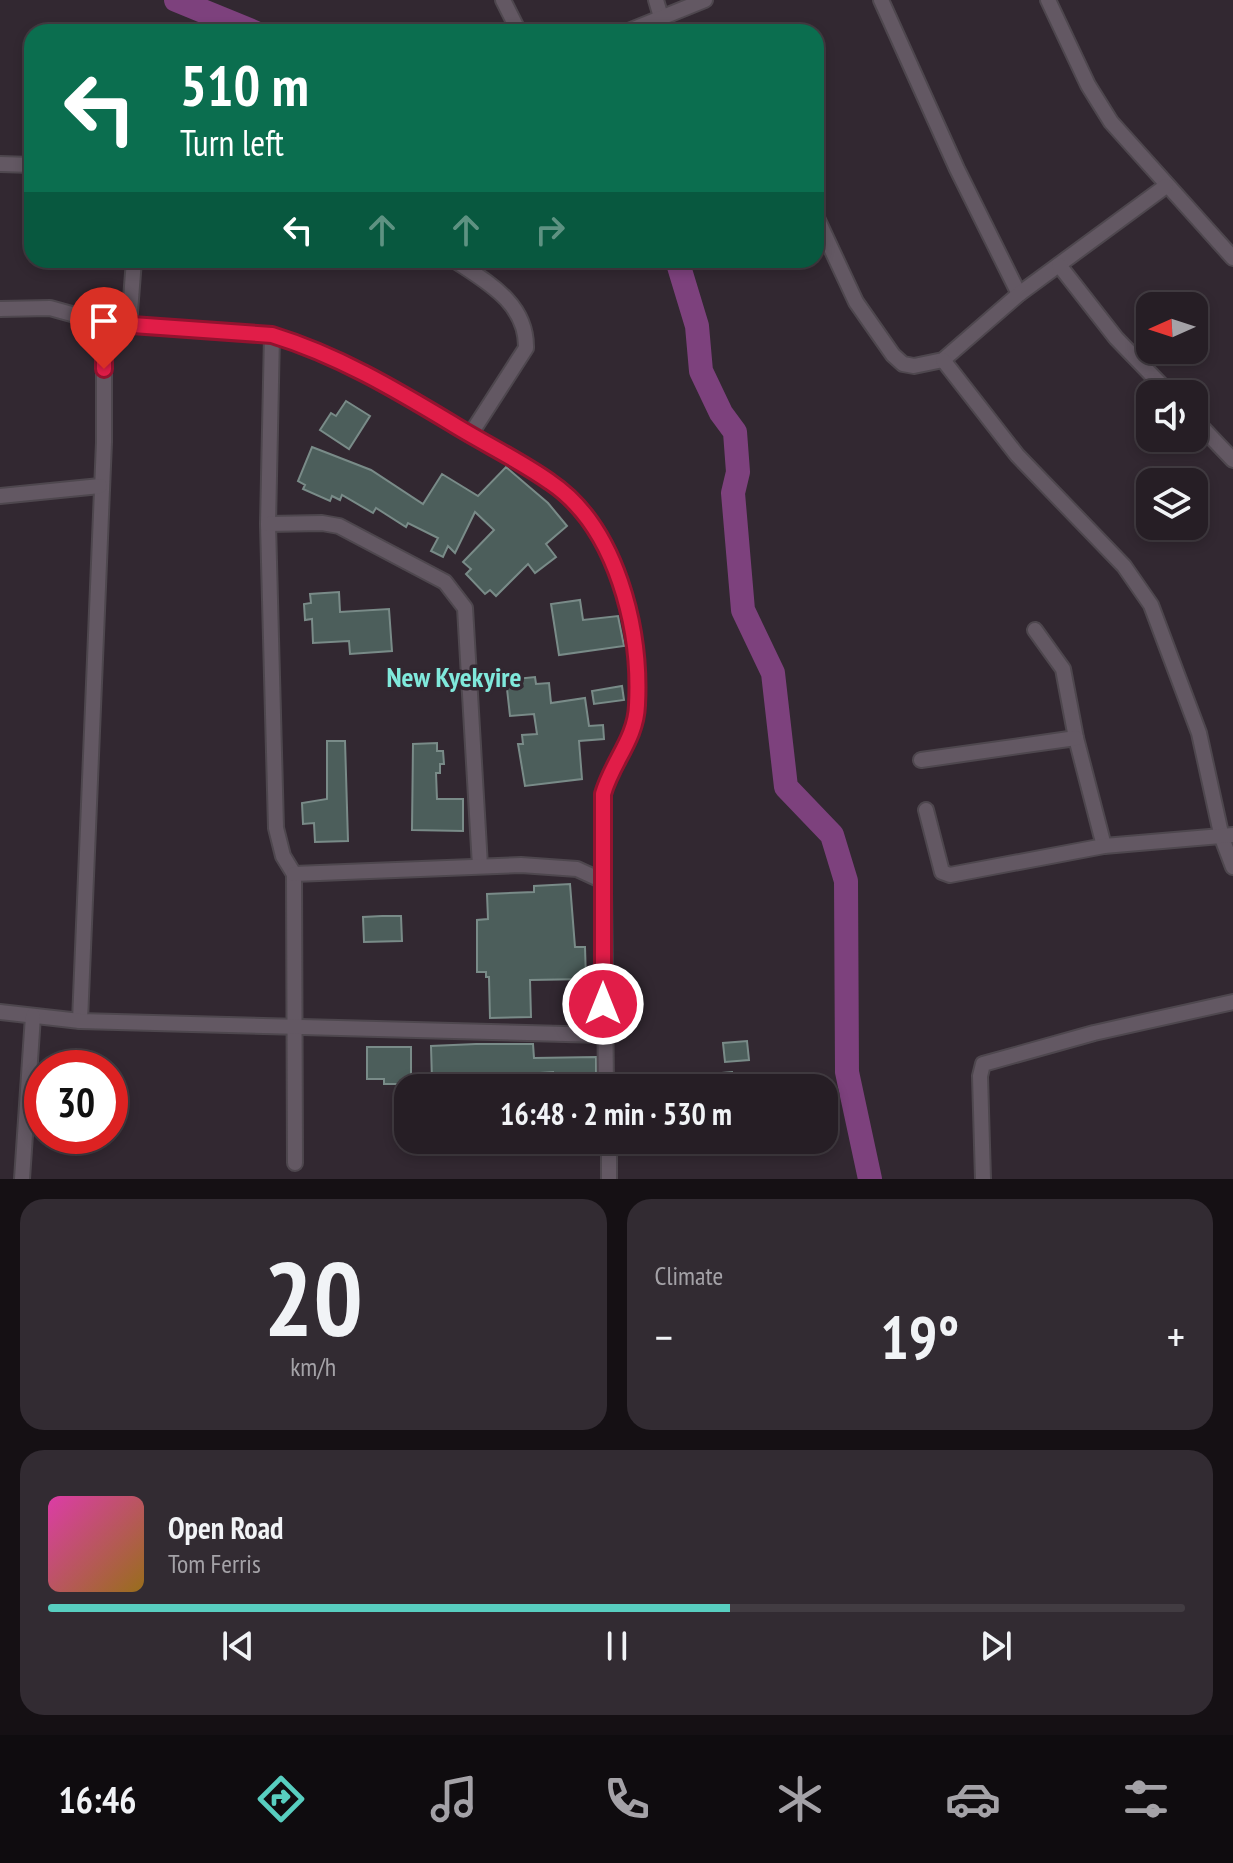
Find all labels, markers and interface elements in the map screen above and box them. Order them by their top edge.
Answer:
text: 510 m [180,49,309,121]
icon: left [48,56,152,160]
text: Turn left [180,119,284,166]
icon: left [276,208,320,252]
icon: ahead [360,208,404,252]
icon: ahead [444,208,488,252]
icon: right [528,208,572,252]
pin [70,287,138,369]
north arrow [1136,292,1208,364]
map controls [1136,292,1208,540]
icon: arrive [82,299,126,343]
button: sound [1136,380,1208,452]
button: layers [1136,468,1208,540]
district label: New Kyekyire [387,658,522,695]
position arrow [561,962,645,1046]
speed limit sign: 30 [24,1050,128,1154]
text: 16:48 · 2 min · 530 m [500,1094,732,1133]
text: 20 [264,1230,363,1365]
text: Climate [655,1259,723,1292]
text: 19° [880,1298,959,1376]
text: − [655,1308,673,1365]
text: + [1167,1308,1185,1365]
text: km/h [290,1350,336,1383]
text: Open Road [168,1508,283,1547]
text: Tom Ferris [168,1547,261,1580]
icon: previous [216,1624,260,1668]
icon: pause [595,1624,639,1668]
icon: next [974,1624,1018,1668]
icon: directions [253,1771,309,1827]
icon: music [426,1771,482,1827]
icon: phone [599,1771,655,1827]
icon: climate [772,1771,828,1827]
icon: car [945,1771,1001,1827]
icon: filters [1118,1771,1174,1827]
text: 16:46 [59,1776,136,1823]

